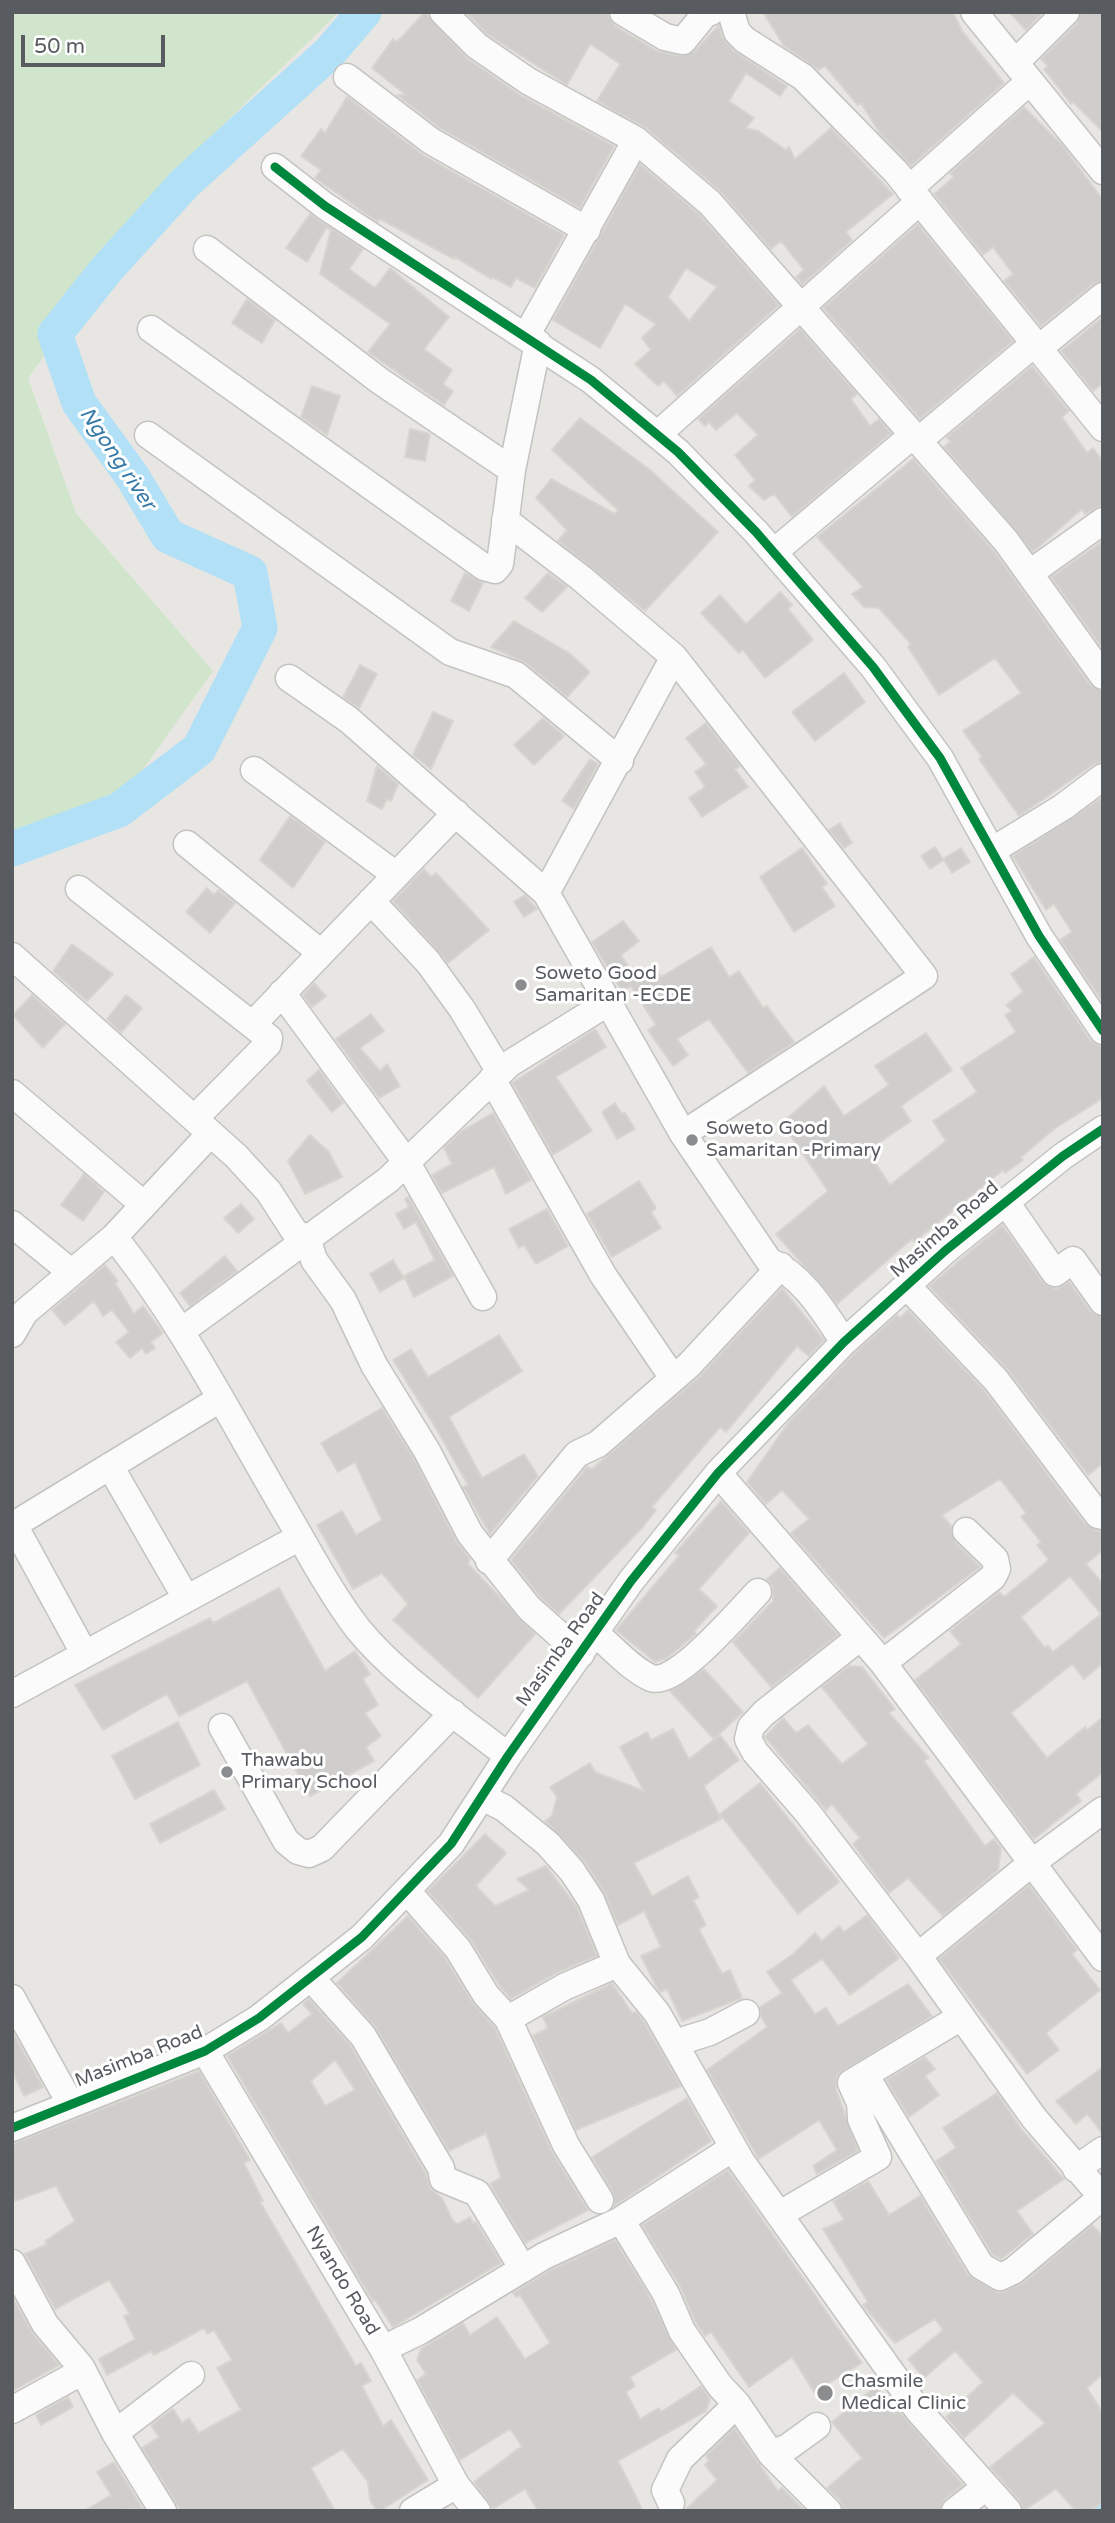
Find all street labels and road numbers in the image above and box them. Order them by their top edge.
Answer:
street label: Masimba Road [886,1177,1004,1283]
street label: Masimba Road [512,1588,610,1712]
street label: Masimba Road [72,2021,206,2093]
street label: Nyando Road [300,2222,384,2340]

